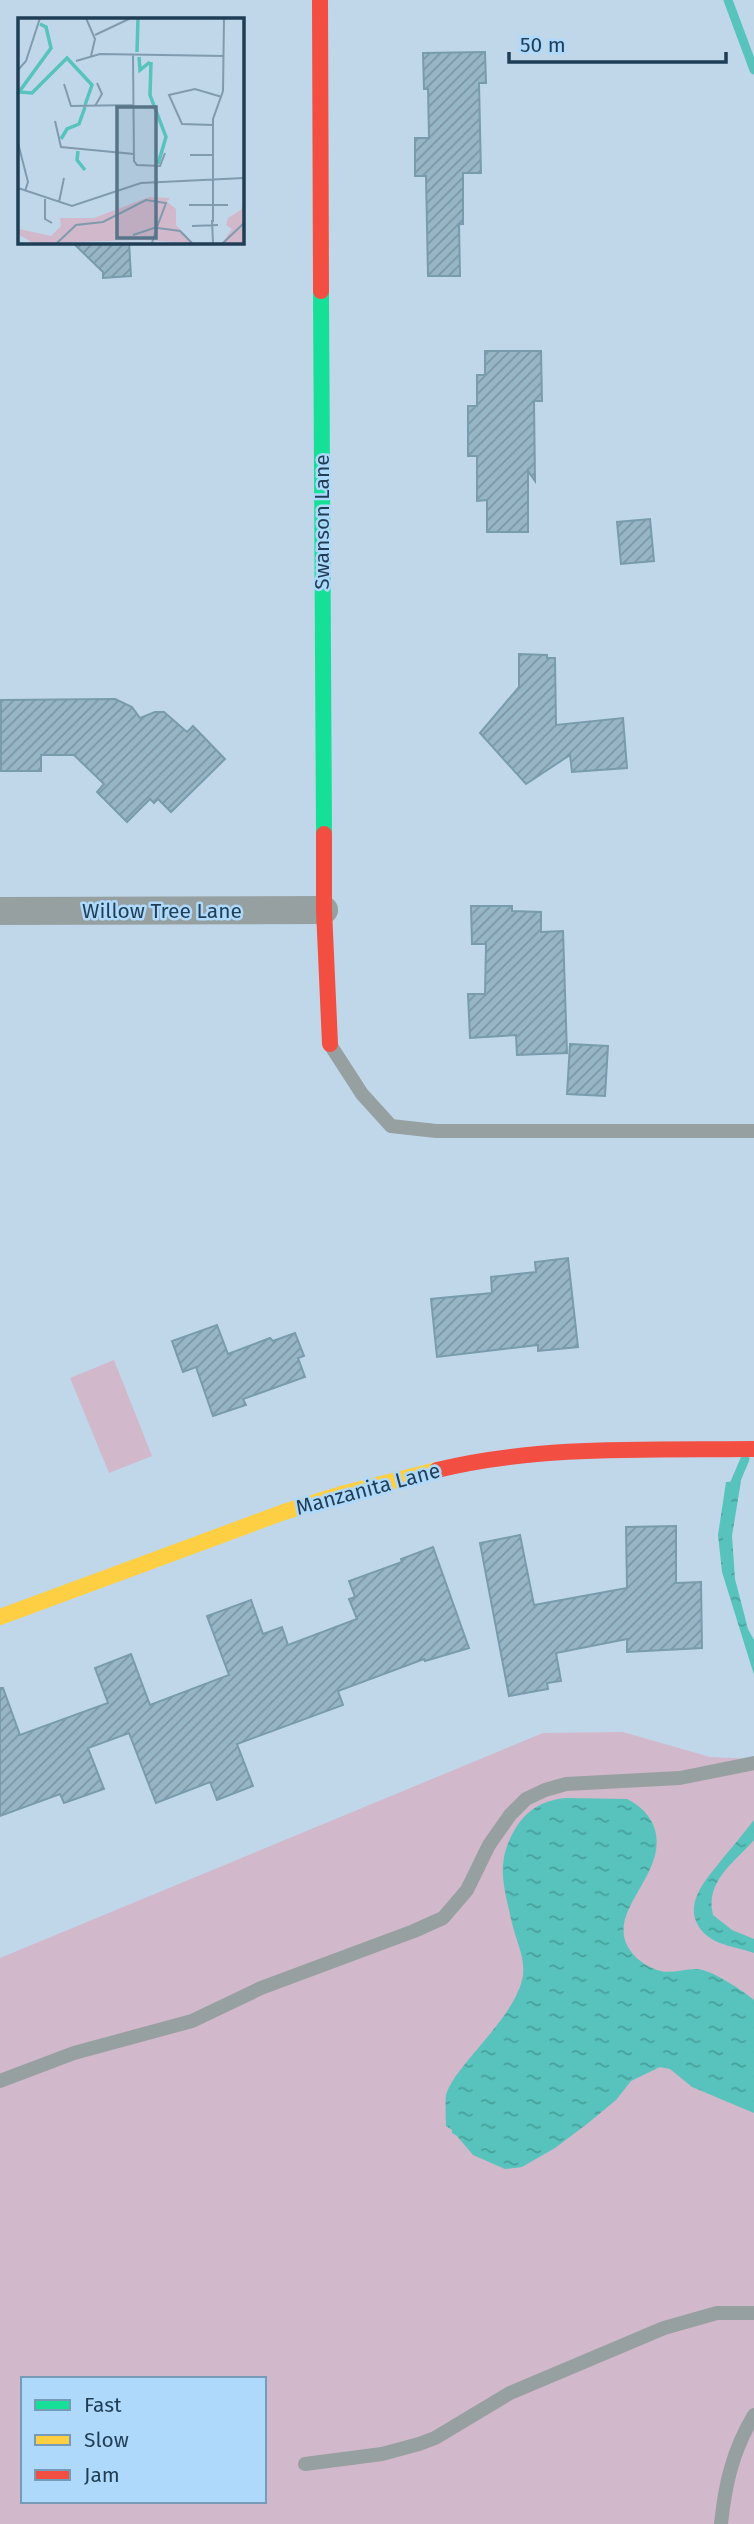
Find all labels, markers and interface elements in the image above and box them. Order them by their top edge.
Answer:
inset map [18,18,243,243]
scale bar [509,21,726,65]
text: 50 m [520,32,566,58]
street label: Swanson Lane [309,454,335,590]
street label: Willow Tree Lane [82,898,242,924]
street label: Manzanita Lane [293,1457,443,1521]
legend [21,2377,266,2503]
text: Fast [84,2392,122,2418]
text: Slow [84,2427,129,2453]
text: Jam [84,2462,120,2488]

